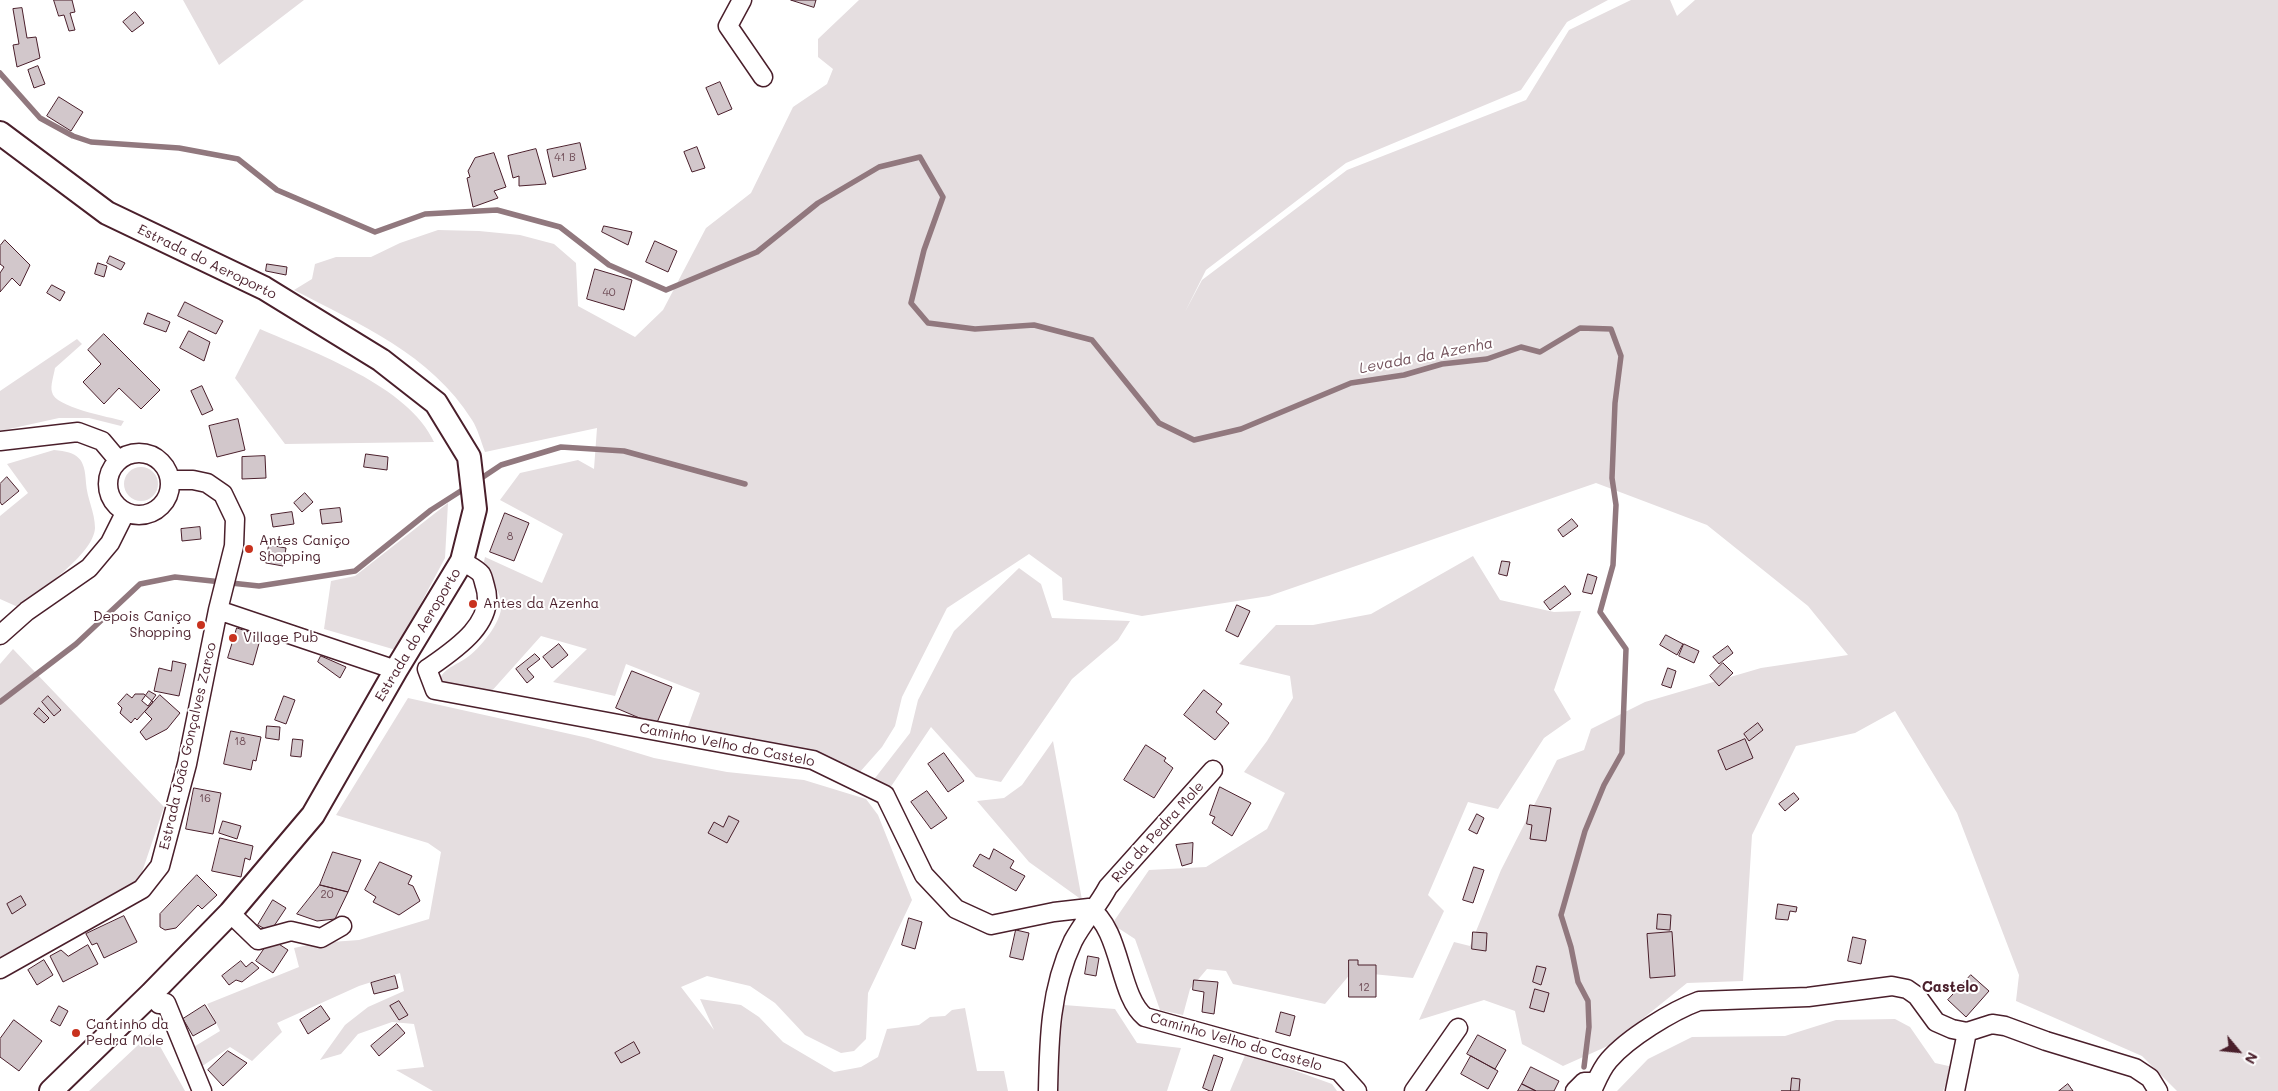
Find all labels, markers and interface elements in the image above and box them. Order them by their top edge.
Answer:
house number: 41 B [554,151,576,165]
street label: Estrada do Aeroporto [135,221,279,303]
house number: 40 [602,286,616,300]
water label: Levada da Azenha [1358,334,1494,378]
house number: 8 [507,530,513,544]
place label: Antes Caniço Shopping [259,533,350,566]
marker: Antes Caniço Shopping [243,543,255,555]
street label: Estrada do Aeroporto [372,565,464,705]
place label: Antes da Azenha [483,596,599,612]
marker: Antes da Azenha [467,598,479,610]
place label: Depois Caniço Shopping [93,609,191,642]
marker: Depois Caniço Shopping [195,619,207,631]
place label: Village Pub [243,630,318,646]
marker: Village Pub [227,632,239,644]
street label: Estrada João Gonçalves Zarco [156,641,220,851]
street label: Caminho Velho do Castelo [638,720,816,770]
house number: 18 [234,735,246,749]
street label: Rua da Pedra Mole [1108,778,1208,886]
house number: 16 [199,792,211,806]
house number: 20 [321,888,333,902]
district label: Castelo [1922,978,1978,996]
house number: 12 [1358,981,1370,995]
street label: Caminho Velho do Castelo [1148,1009,1324,1075]
place label: Cantinho da Pedra Mole [86,1017,169,1050]
north arrow [2213,1026,2263,1076]
marker: Cantinho da Pedra Mole [70,1027,82,1039]
text: N [2241,1049,2263,1067]

